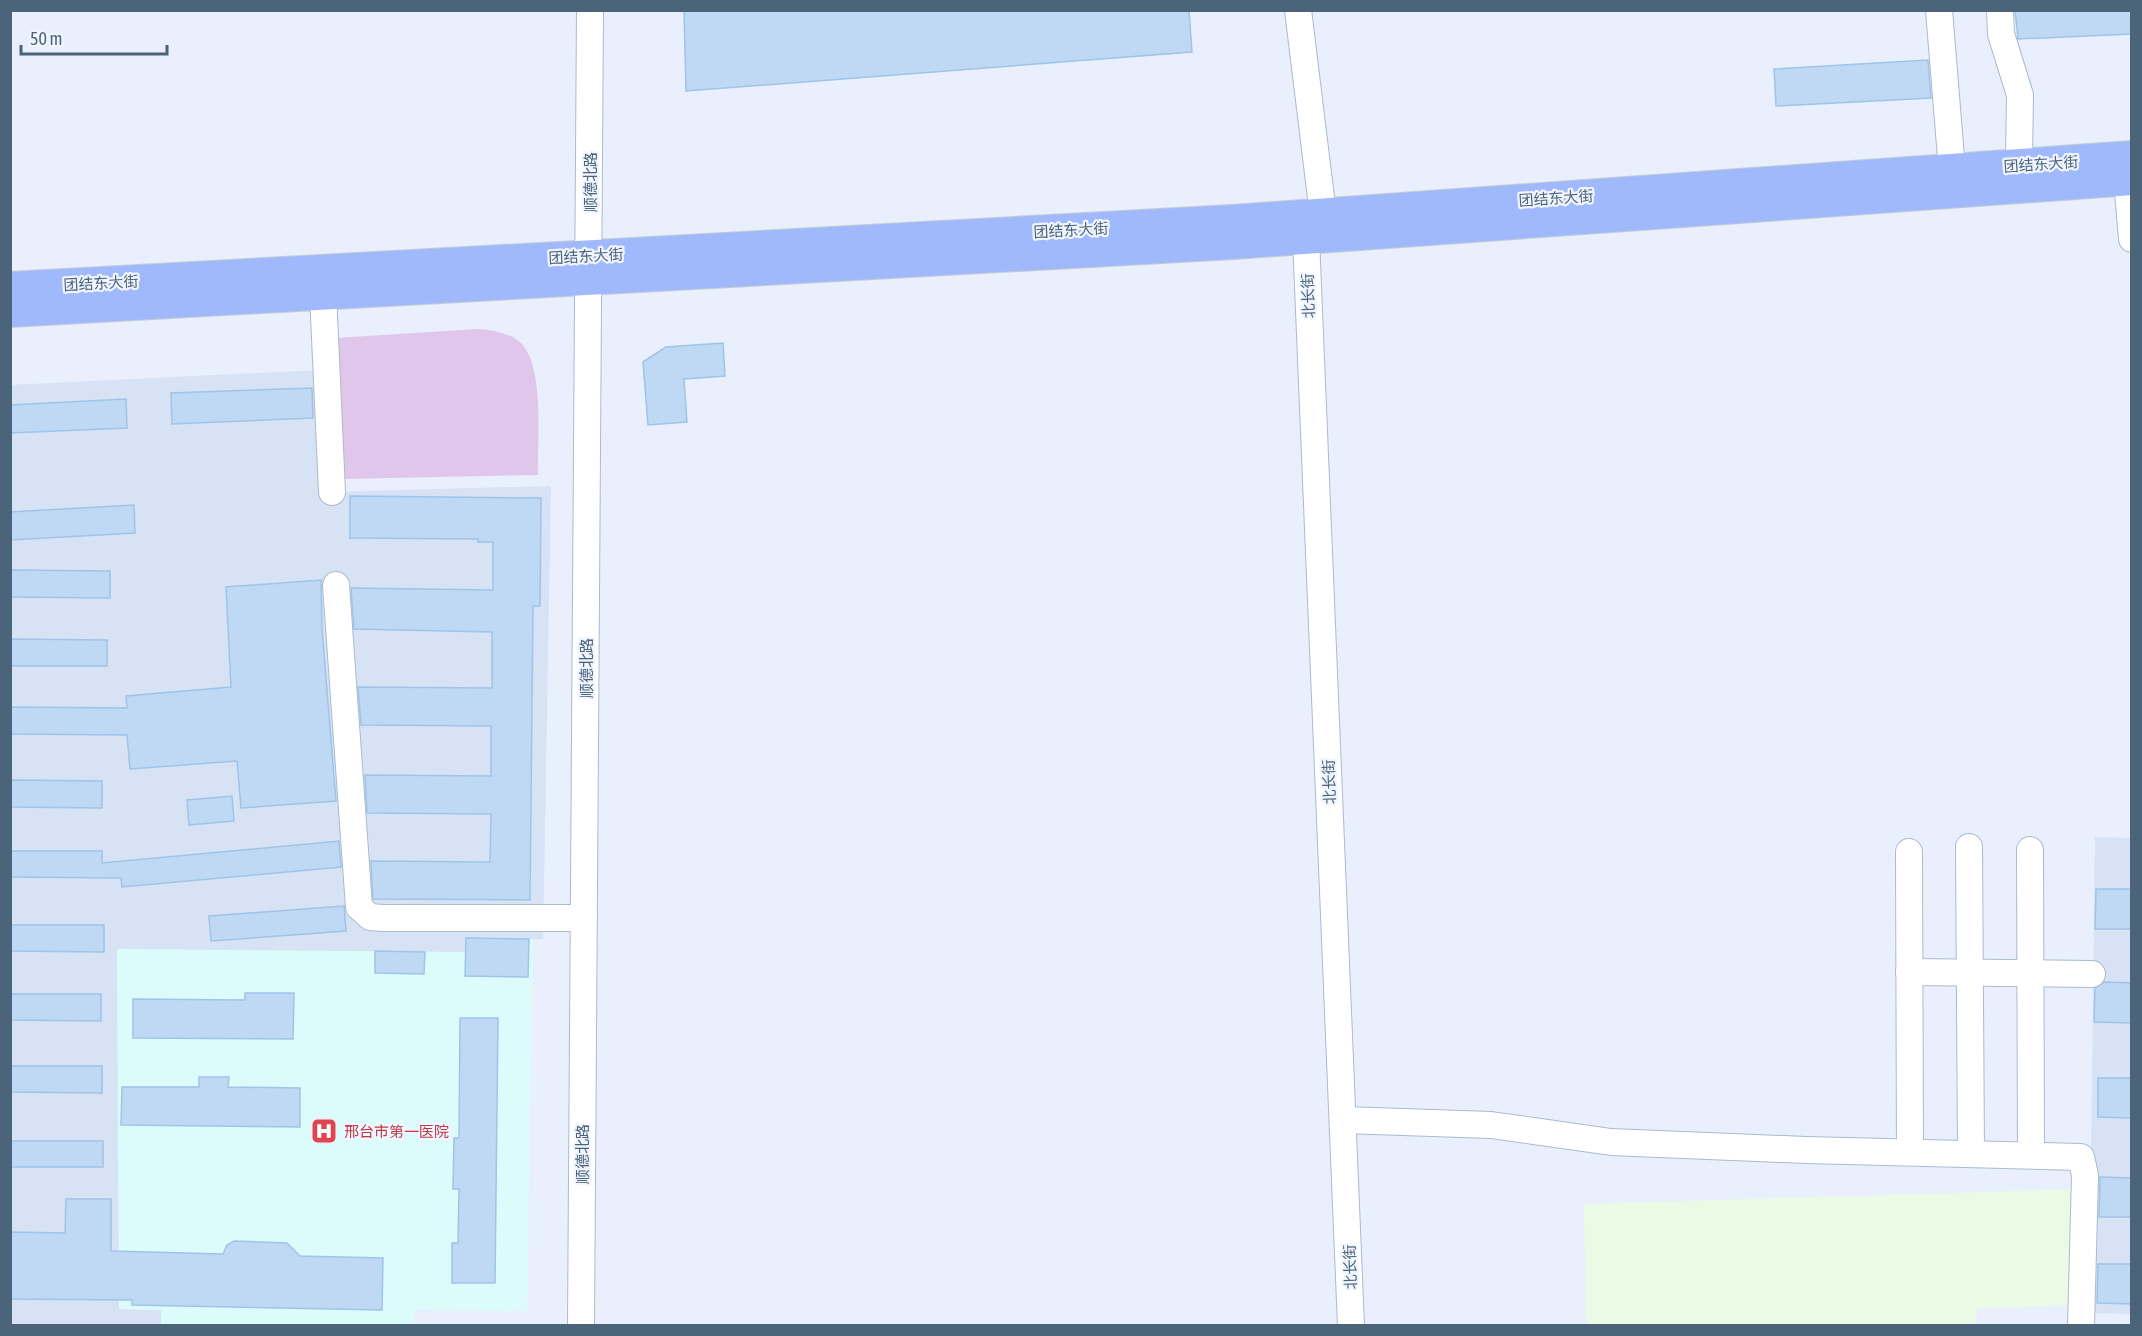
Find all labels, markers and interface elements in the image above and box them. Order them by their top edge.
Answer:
scale bar [21,18,166,56]
text: 50 m [30,28,62,49]
street label: 顺德北路 [582,152,599,212]
street label: 团结东大街 [2003,153,2079,175]
street label: 团结东大街 [1518,187,1594,209]
street label: 团结东大街 [1033,220,1109,240]
street label: 团结东大街 [548,246,624,266]
street label: 团结东大街 [63,273,139,293]
street label: 北长街 [1299,273,1317,319]
street label: 顺德北路 [578,638,595,698]
street label: 北长街 [1320,759,1338,805]
hospital icon: 邢台市第一医院 [309,1116,339,1146]
place label: 邢台市第一医院 [344,1123,449,1140]
street label: 顺德北路 [574,1124,591,1184]
street label: 北长街 [1341,1244,1359,1290]

